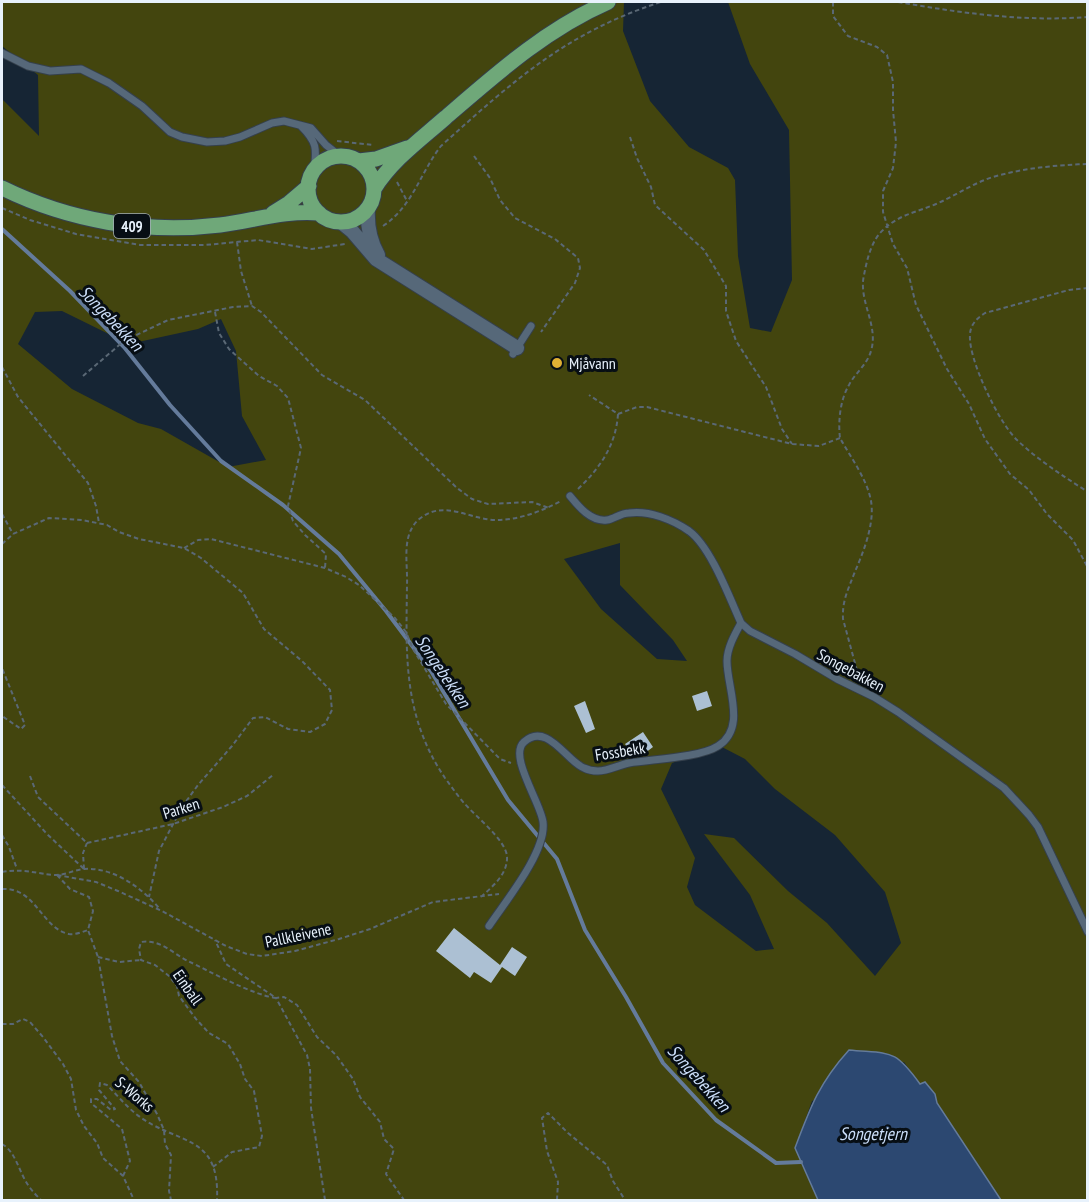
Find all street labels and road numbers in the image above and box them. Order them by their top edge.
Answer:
road number: 409 [114,214,150,238]
street label: Songebakken [814,644,888,696]
street label: Fossbekk [594,737,647,765]
street label: Parken [160,793,202,823]
street label: Pallkleivene [263,918,333,952]
street label: Einball [169,966,207,1009]
street label: S-Works [112,1072,158,1116]

